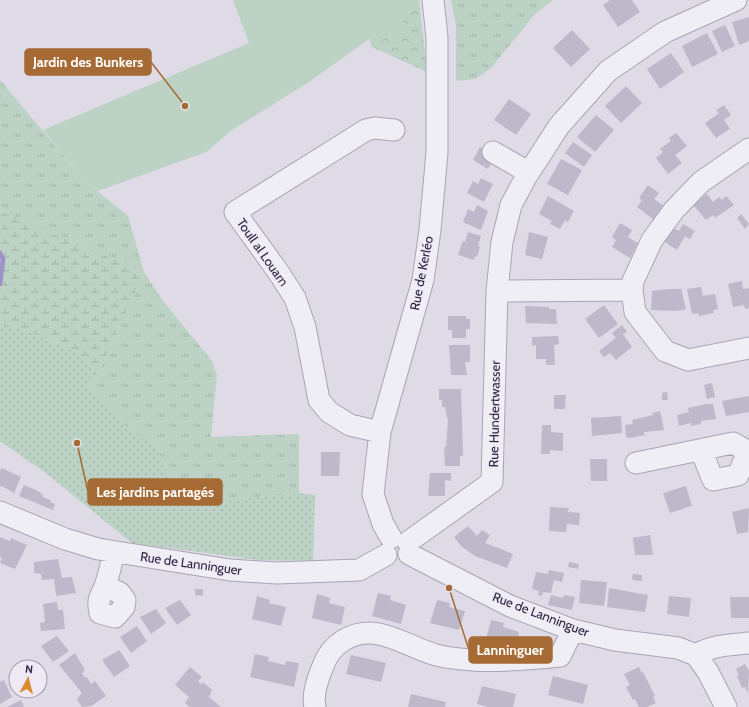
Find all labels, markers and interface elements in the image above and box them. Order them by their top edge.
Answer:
callout: Jardin des Bunkers [25,49,151,75]
text: Jardin des Bunkers [32,53,143,71]
street label: Toull al Louarn [234,215,292,289]
street label: Rue de Kerléo [406,234,436,312]
street label: Rue Hundertwasser [485,360,503,467]
callout: Les jardins partagés [88,479,222,505]
text: Les jardins partagés [96,483,214,501]
street label: Rue de Lanninguer [139,548,244,578]
street label: Rue de Lanninguer [490,588,592,640]
callout: Lanninguer [469,637,552,663]
text: Lanninguer [476,641,544,659]
north arrow [8,659,48,699]
text: N [25,662,34,676]

